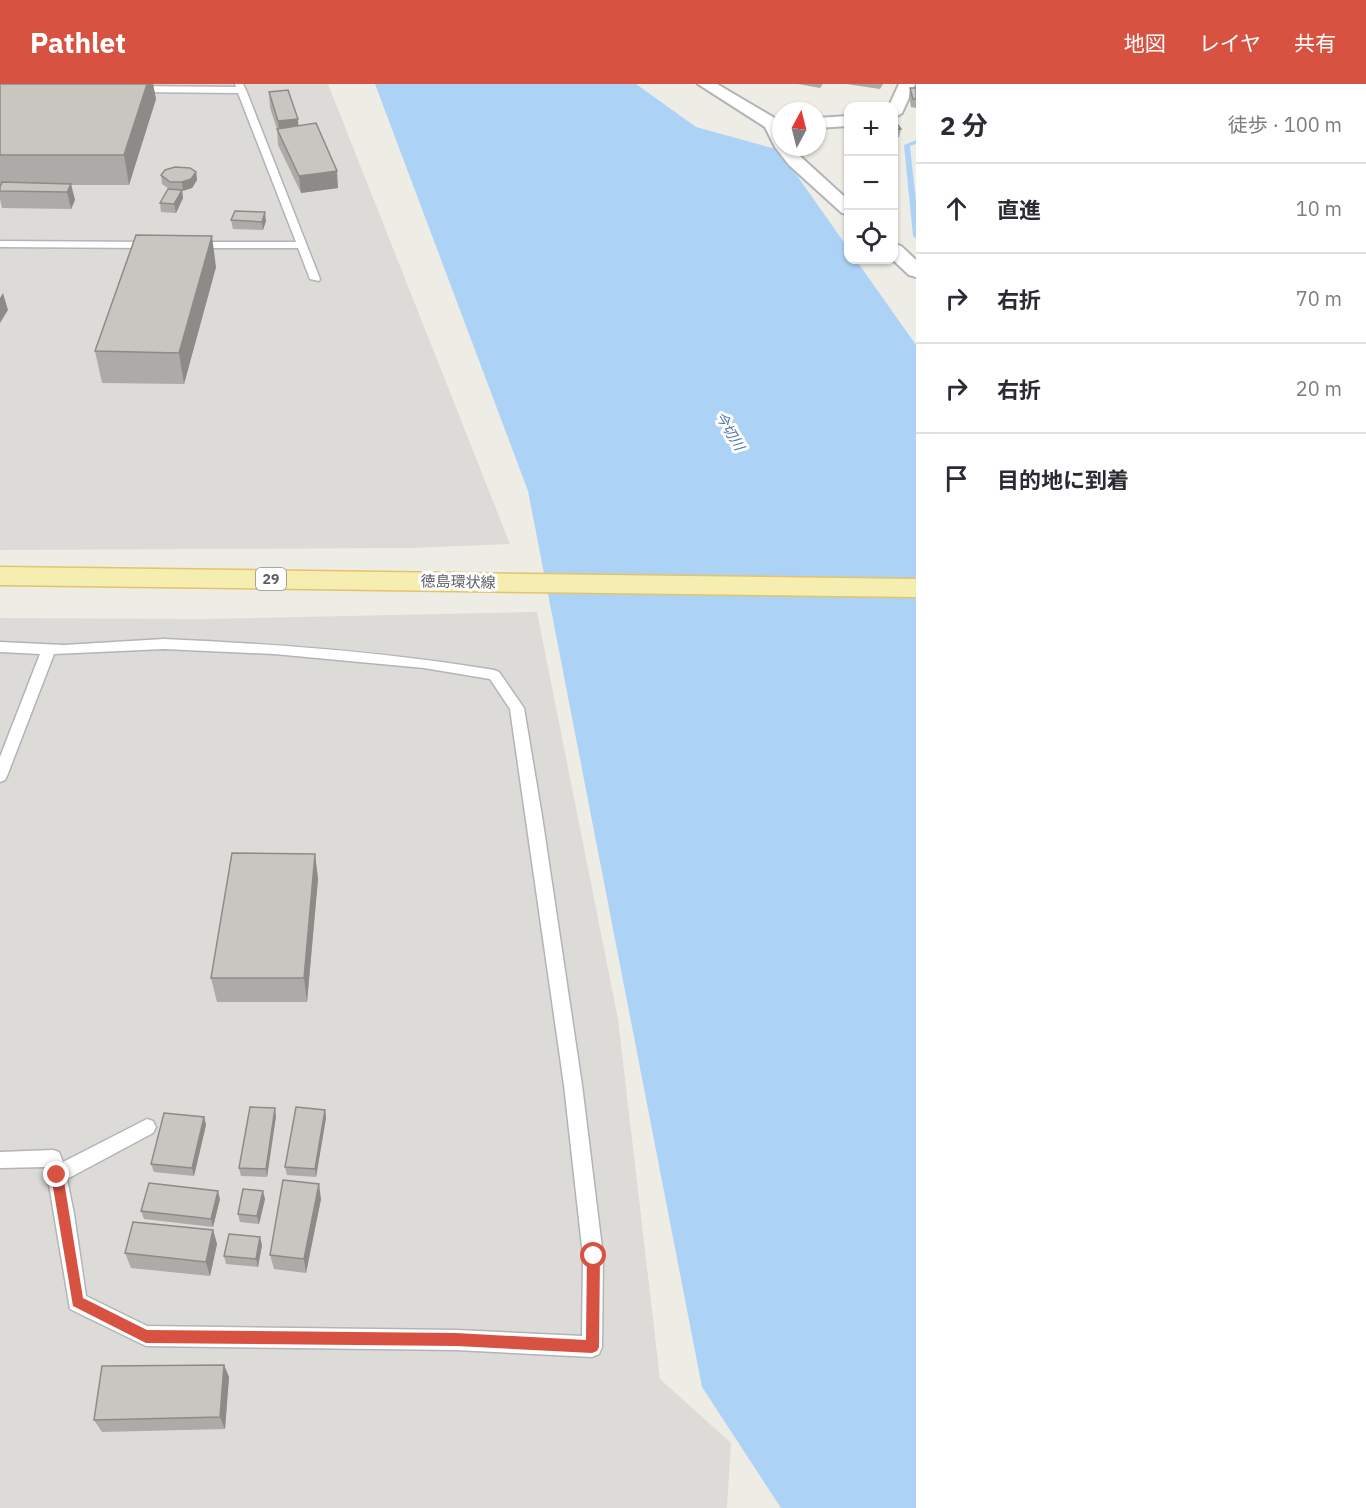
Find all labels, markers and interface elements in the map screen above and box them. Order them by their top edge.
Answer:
text: Pathlet [30,24,126,61]
text: 地図 [1124,29,1166,57]
text: レイヤ [1199,29,1261,57]
text: 共有 [1294,29,1336,57]
north arrow [772,102,826,156]
map controls [844,102,898,264]
button: + [844,102,898,156]
text: 2 分 [940,108,988,142]
text: 徒歩 · 100 m [1228,111,1342,138]
button: − [844,156,898,210]
icon: ahead [940,192,973,225]
text: 直進 [997,195,1041,224]
text: 10 m [1296,195,1342,222]
button: locate [844,210,898,264]
icon: right [940,282,973,315]
text: 右折 [997,285,1041,314]
text: 70 m [1296,285,1342,312]
icon: right [940,372,973,405]
text: 右折 [997,375,1041,404]
text: 20 m [1296,375,1342,402]
water label: 今切川 [711,408,750,455]
icon: arrive [940,462,973,495]
text: 目的地に到着 [997,465,1129,494]
road number: 29 [256,568,286,590]
street label: 徳島環状線 [420,571,496,592]
route end [43,1161,69,1187]
route start [580,1242,606,1268]

